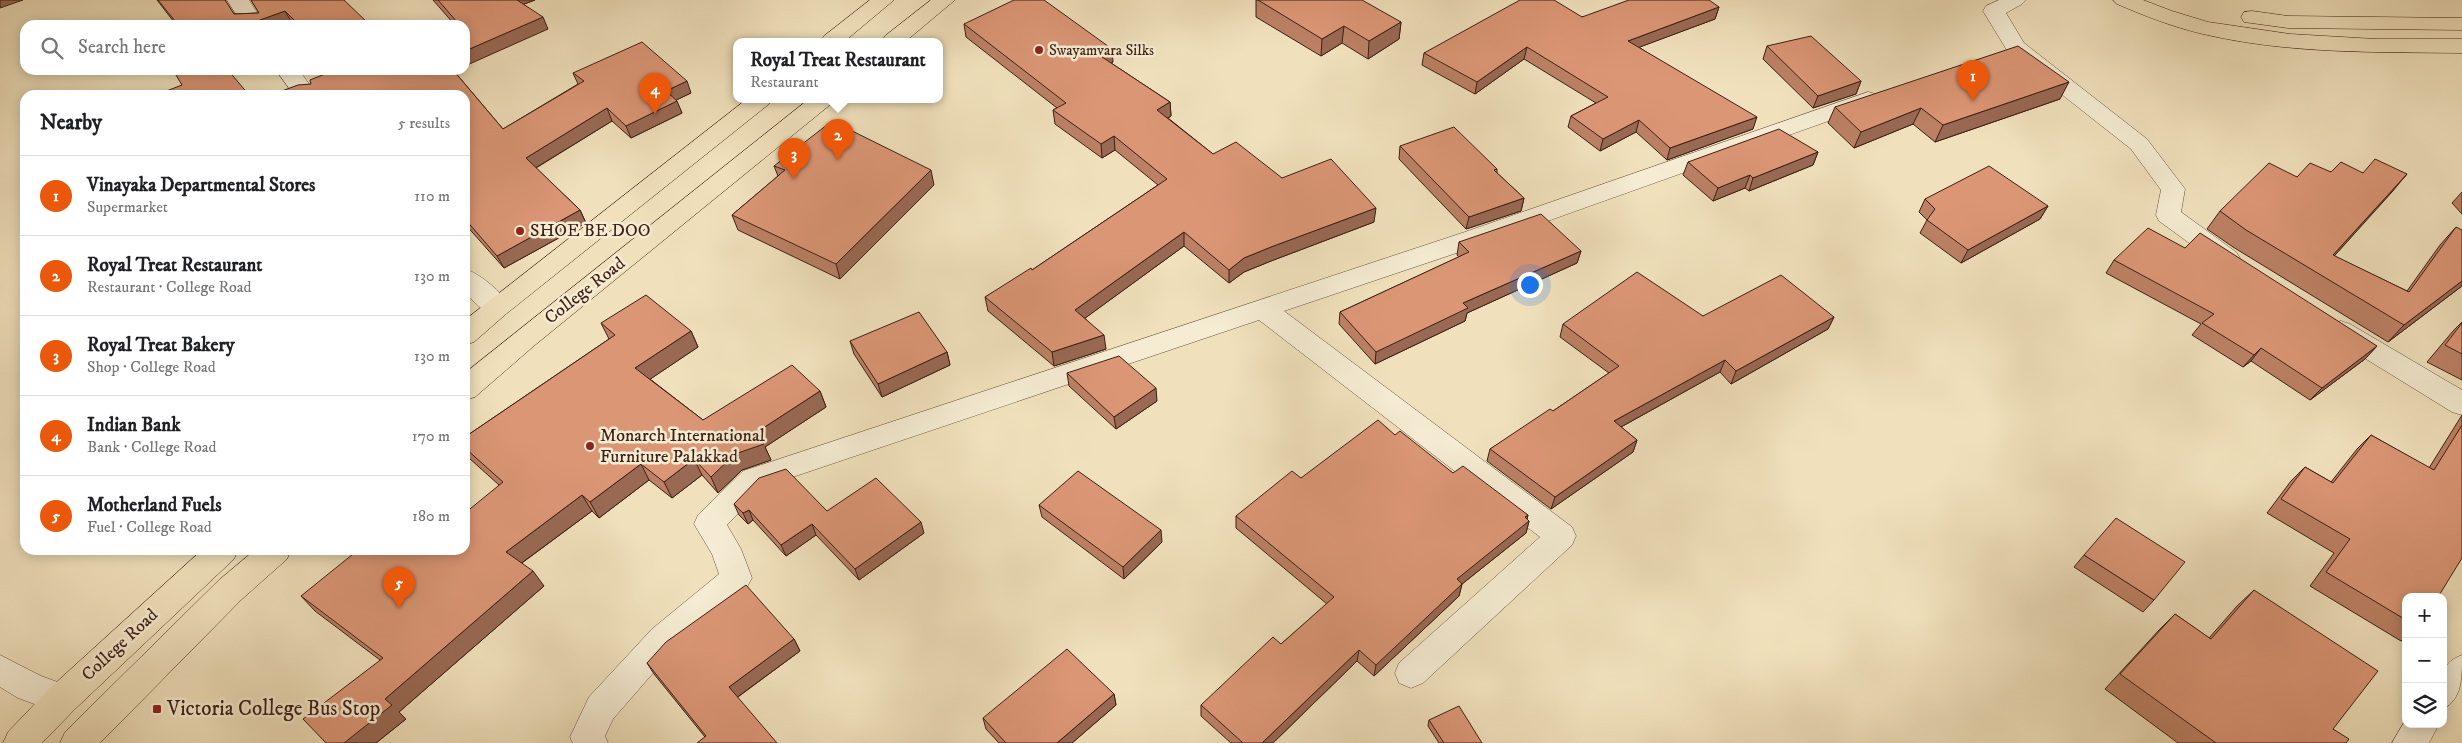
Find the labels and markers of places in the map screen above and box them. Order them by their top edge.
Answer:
place label: Swayamvara Silks [1049,41,1154,60]
marker: Swayamvara Silks [1033,44,1045,56]
pin: 1 [1957,60,1989,101]
pin: 4 [639,73,671,114]
pin: 2 [822,119,854,160]
pin: 3 [778,138,810,179]
place label: SHOE BE DOO [530,220,650,242]
marker: SHOE BE DOO [514,225,526,237]
place label: Monarch International Furniture Palakkad [600,425,766,468]
marker: Monarch International Furniture Palakkad [584,440,596,452]
pin: 5 [383,567,415,608]
place label: Victoria College Bus Stop [166,696,380,722]
marker: Victoria College Bus Stop [151,703,163,715]

